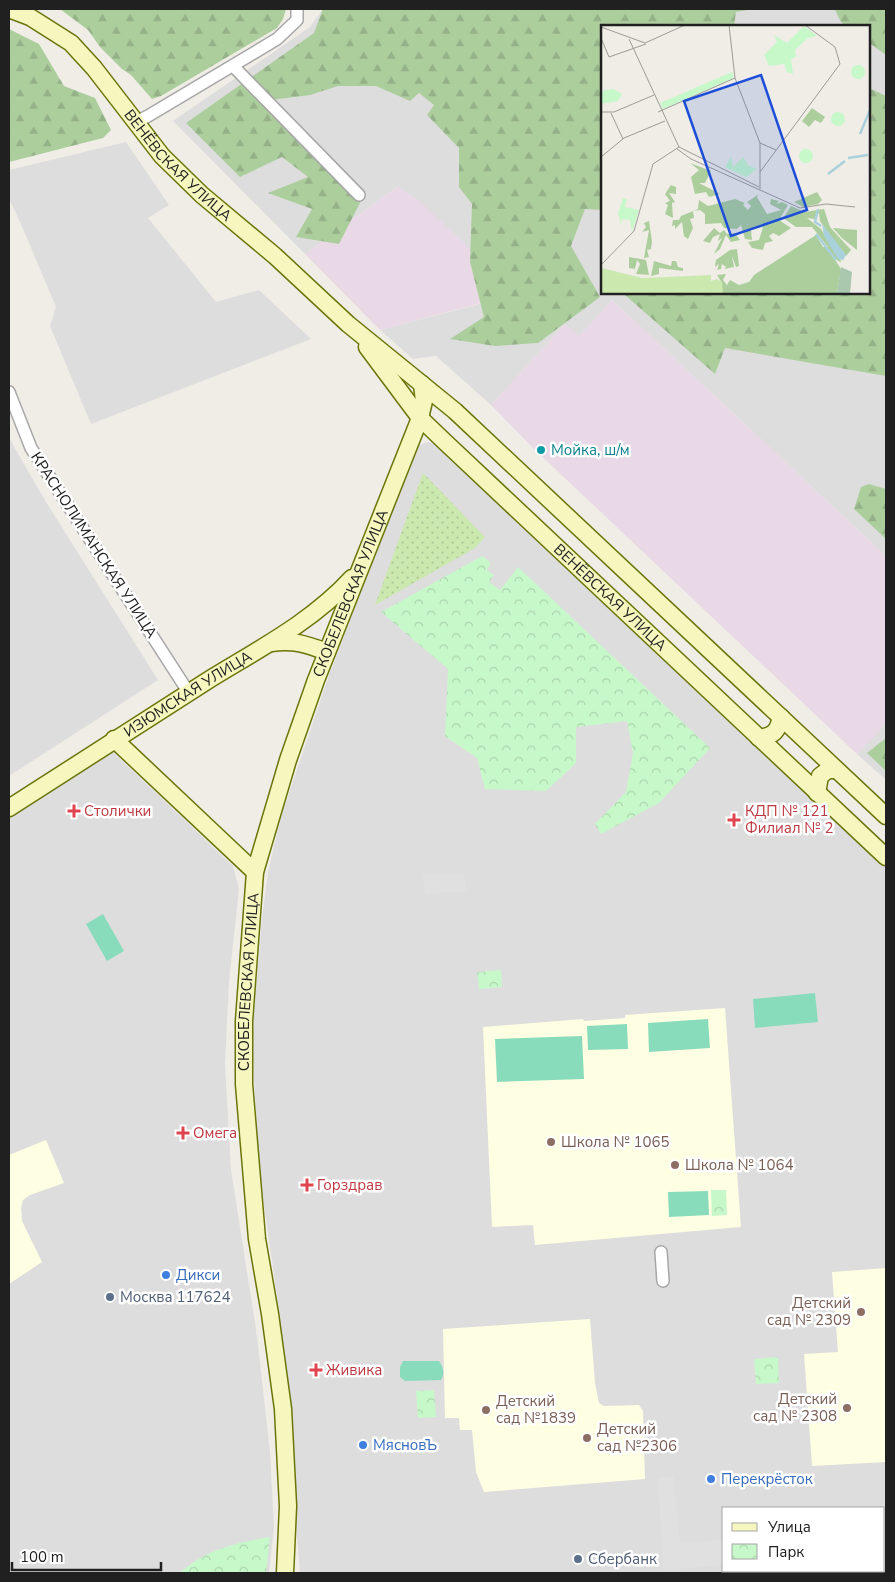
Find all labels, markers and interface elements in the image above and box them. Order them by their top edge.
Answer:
inset map [601,25,870,294]
street label: ВЕНЁВСКАЯ УЛИЦА [120,105,236,226]
place label: Мойка, ш/м [551,440,630,460]
marker: Мойка, ш/м [535,444,547,456]
street label: КРАСНОЛИМАНСКАЯ УЛИЦА [26,448,162,642]
street label: СКОБЕЛЕВСКАЯ УЛИЦА [308,506,393,680]
street label: ВЕНЁВСКАЯ УЛИЦА [549,539,671,655]
street label: ИЗЮМСКАЯ УЛИЦА [120,646,256,742]
place label: Столички [84,801,151,821]
place label: КДП № 121 Филиал № 2 [745,801,833,838]
marker: Столички [68,805,80,817]
marker: КДП № 121 Филиал № 2 [727,813,741,827]
street label: СКОБЕЛЕВСКАЯ УЛИЦА [234,892,263,1071]
place label: Омега [193,1123,237,1143]
marker: Омега [177,1127,189,1139]
place label: Школа № 1065 [561,1132,670,1152]
marker: Школа № 1065 [545,1136,557,1148]
place label: Школа № 1064 [685,1155,794,1175]
marker: Школа № 1064 [669,1159,681,1171]
place label: Горздрав [317,1175,382,1195]
marker: Горздрав [301,1179,313,1191]
place label: Дикси [176,1265,220,1285]
marker: Дикси [160,1269,172,1281]
place label: Москва 117624 [120,1287,230,1307]
marker: Москва 117624 [104,1291,116,1303]
place label: Детский сад № 2309 [767,1293,851,1330]
marker: Детский сад № 2309 [855,1306,867,1318]
place label: Живика [326,1360,382,1380]
marker: Живика [310,1364,322,1376]
place label: Детский сад № 2308 [753,1389,837,1426]
place label: Детский сад №1839 [496,1391,576,1428]
marker: Детский сад № 2308 [841,1402,853,1414]
marker: Детский сад №1839 [480,1404,492,1416]
place label: Детский сад №2306 [597,1419,677,1456]
marker: Детский сад №2306 [581,1432,593,1444]
place label: МясновЪ [373,1435,437,1455]
marker: МясновЪ [357,1439,369,1451]
place label: Перекрёсток [721,1469,813,1489]
marker: Перекрёсток [705,1473,717,1485]
legend [722,1507,885,1572]
text: Улица [767,1517,811,1537]
scale bar [12,1540,161,1572]
text: Парк [768,1542,804,1562]
text: 100 m [20,1547,64,1567]
place label: Сбербанк [588,1549,657,1569]
marker: Сбербанк [572,1553,584,1565]

